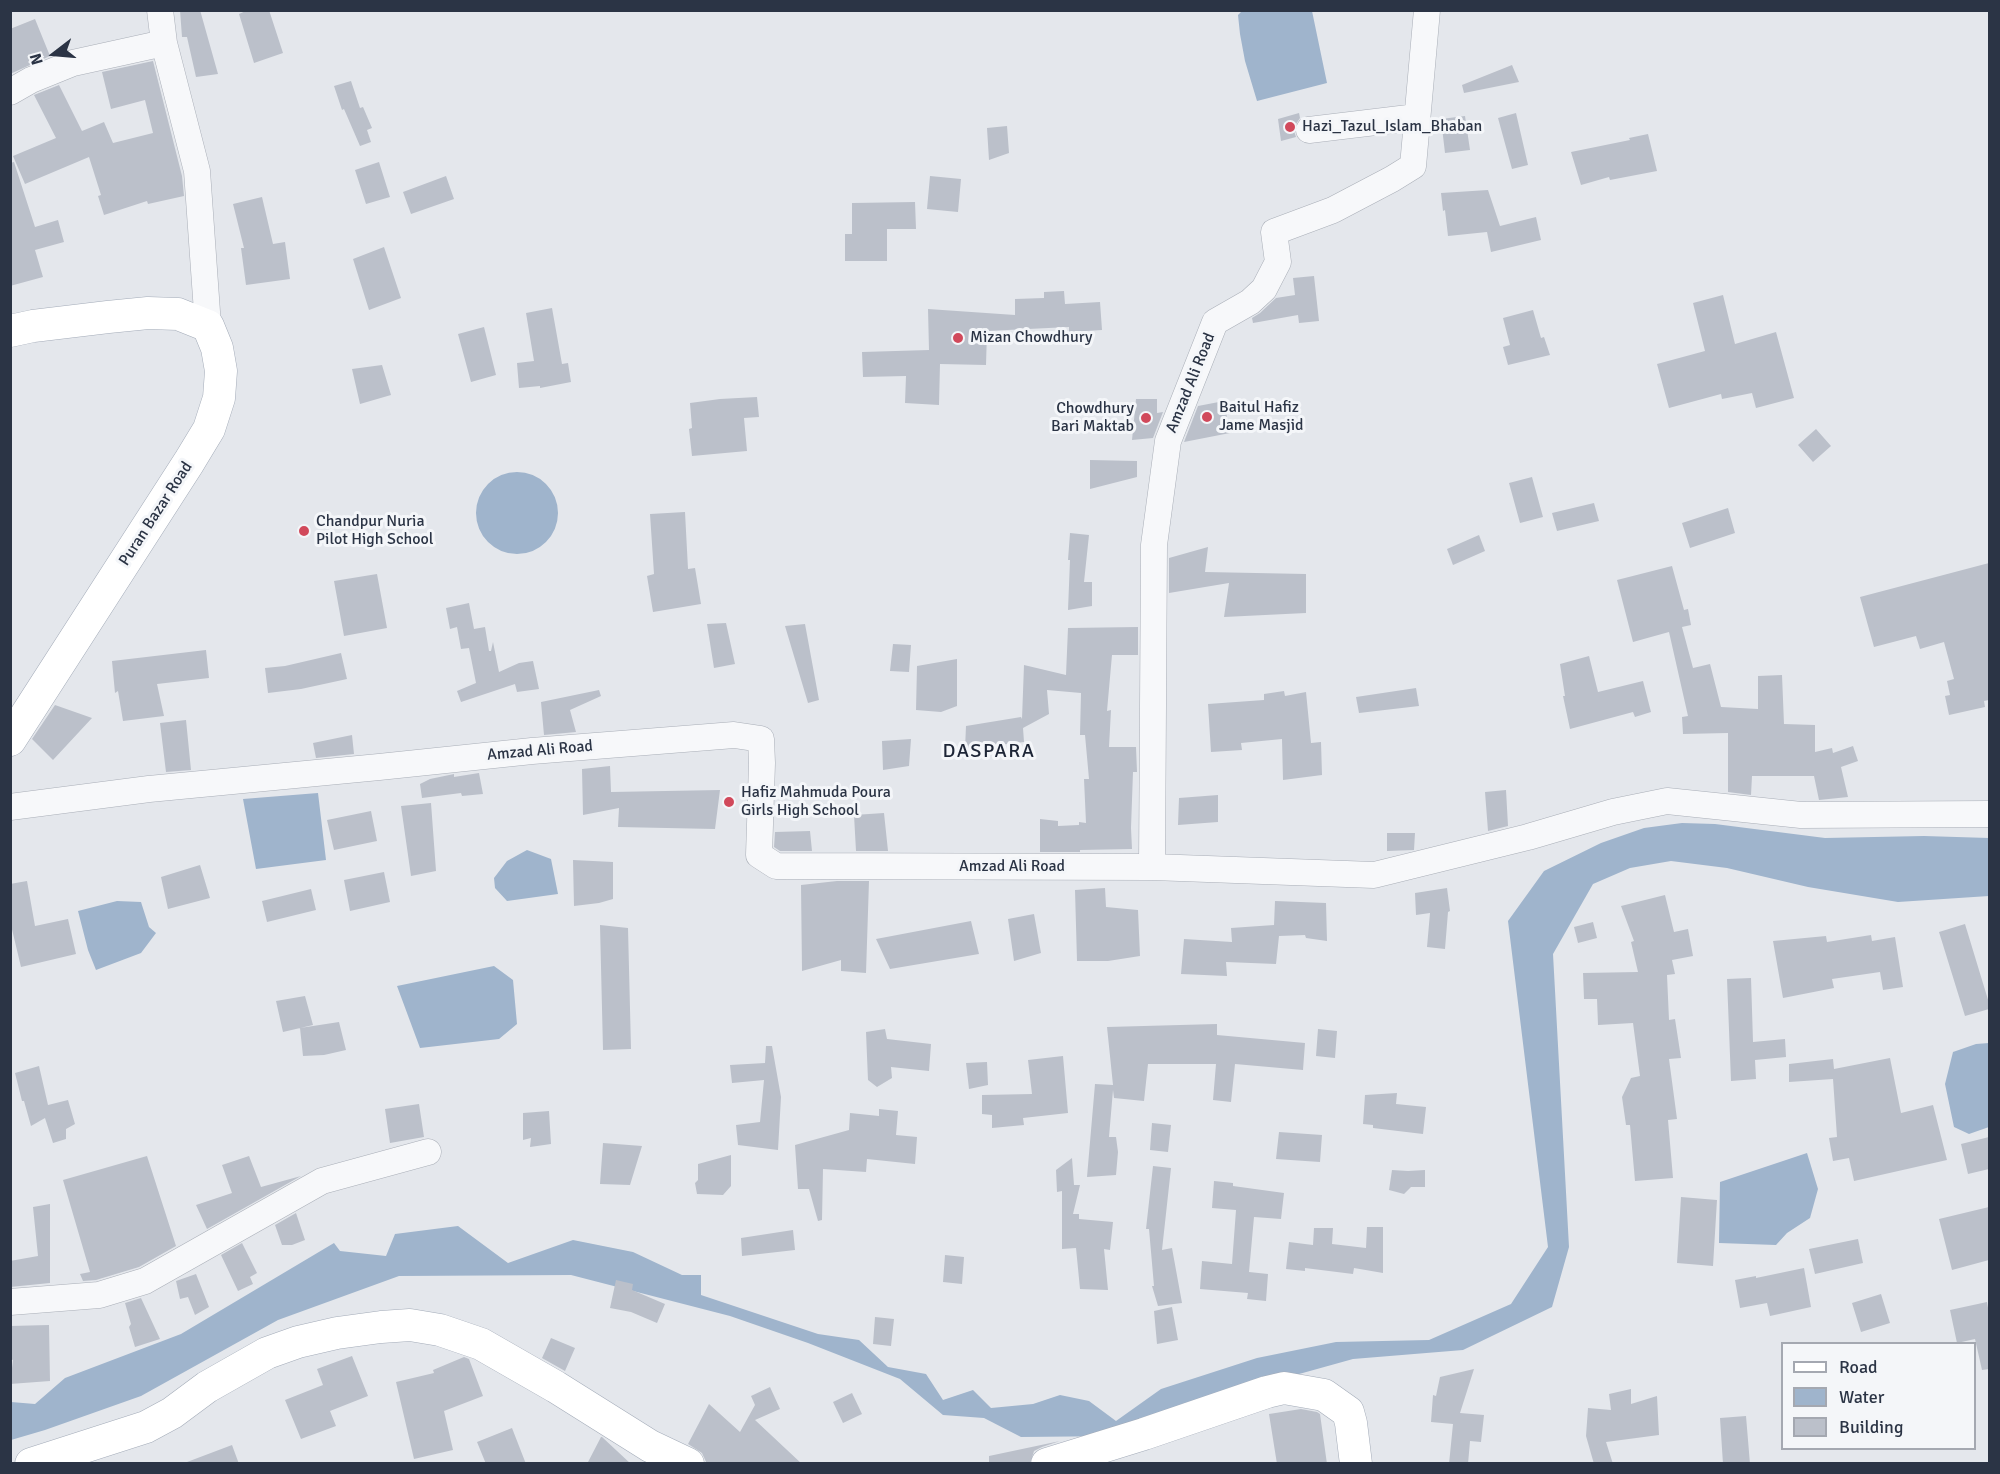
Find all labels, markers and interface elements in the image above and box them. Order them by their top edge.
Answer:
north arrow [24,24,84,84]
text: N [26,51,48,67]
place label: Hazi_Tazul_Islam_Bhaban [1302,117,1482,137]
marker: Hazi_Tazul_Islam_Bhaban [1283,120,1297,134]
place label: Mizan Chowdhury [970,328,1093,348]
street label: Amzad Ali Road [1162,330,1220,436]
marker: Mizan Chowdhury [951,331,965,345]
place label: Baitul Hafiz Jame Masjid [1219,398,1303,436]
place label: Chowdhury Bari Maktab [1051,399,1134,437]
marker: Baitul Hafiz Jame Masjid [1200,410,1214,424]
marker: Chowdhury Bari Maktab [1139,411,1153,425]
street label: Puran Bazar Road [115,458,197,570]
place label: Chandpur Nuria Pilot High School [316,512,434,550]
marker: Chandpur Nuria Pilot High School [297,524,311,538]
street label: Amzad Ali Road [486,737,594,765]
district label: DASPARA [942,740,1036,764]
place label: Hafiz Mahmuda Poura Girls High School [741,783,891,821]
marker: Hafiz Mahmuda Poura Girls High School [722,795,736,809]
street label: Amzad Ali Road [959,857,1065,877]
legend [1781,1342,1976,1450]
text: Road [1839,1356,1878,1378]
text: Water [1839,1386,1884,1408]
text: Building [1839,1416,1903,1438]

